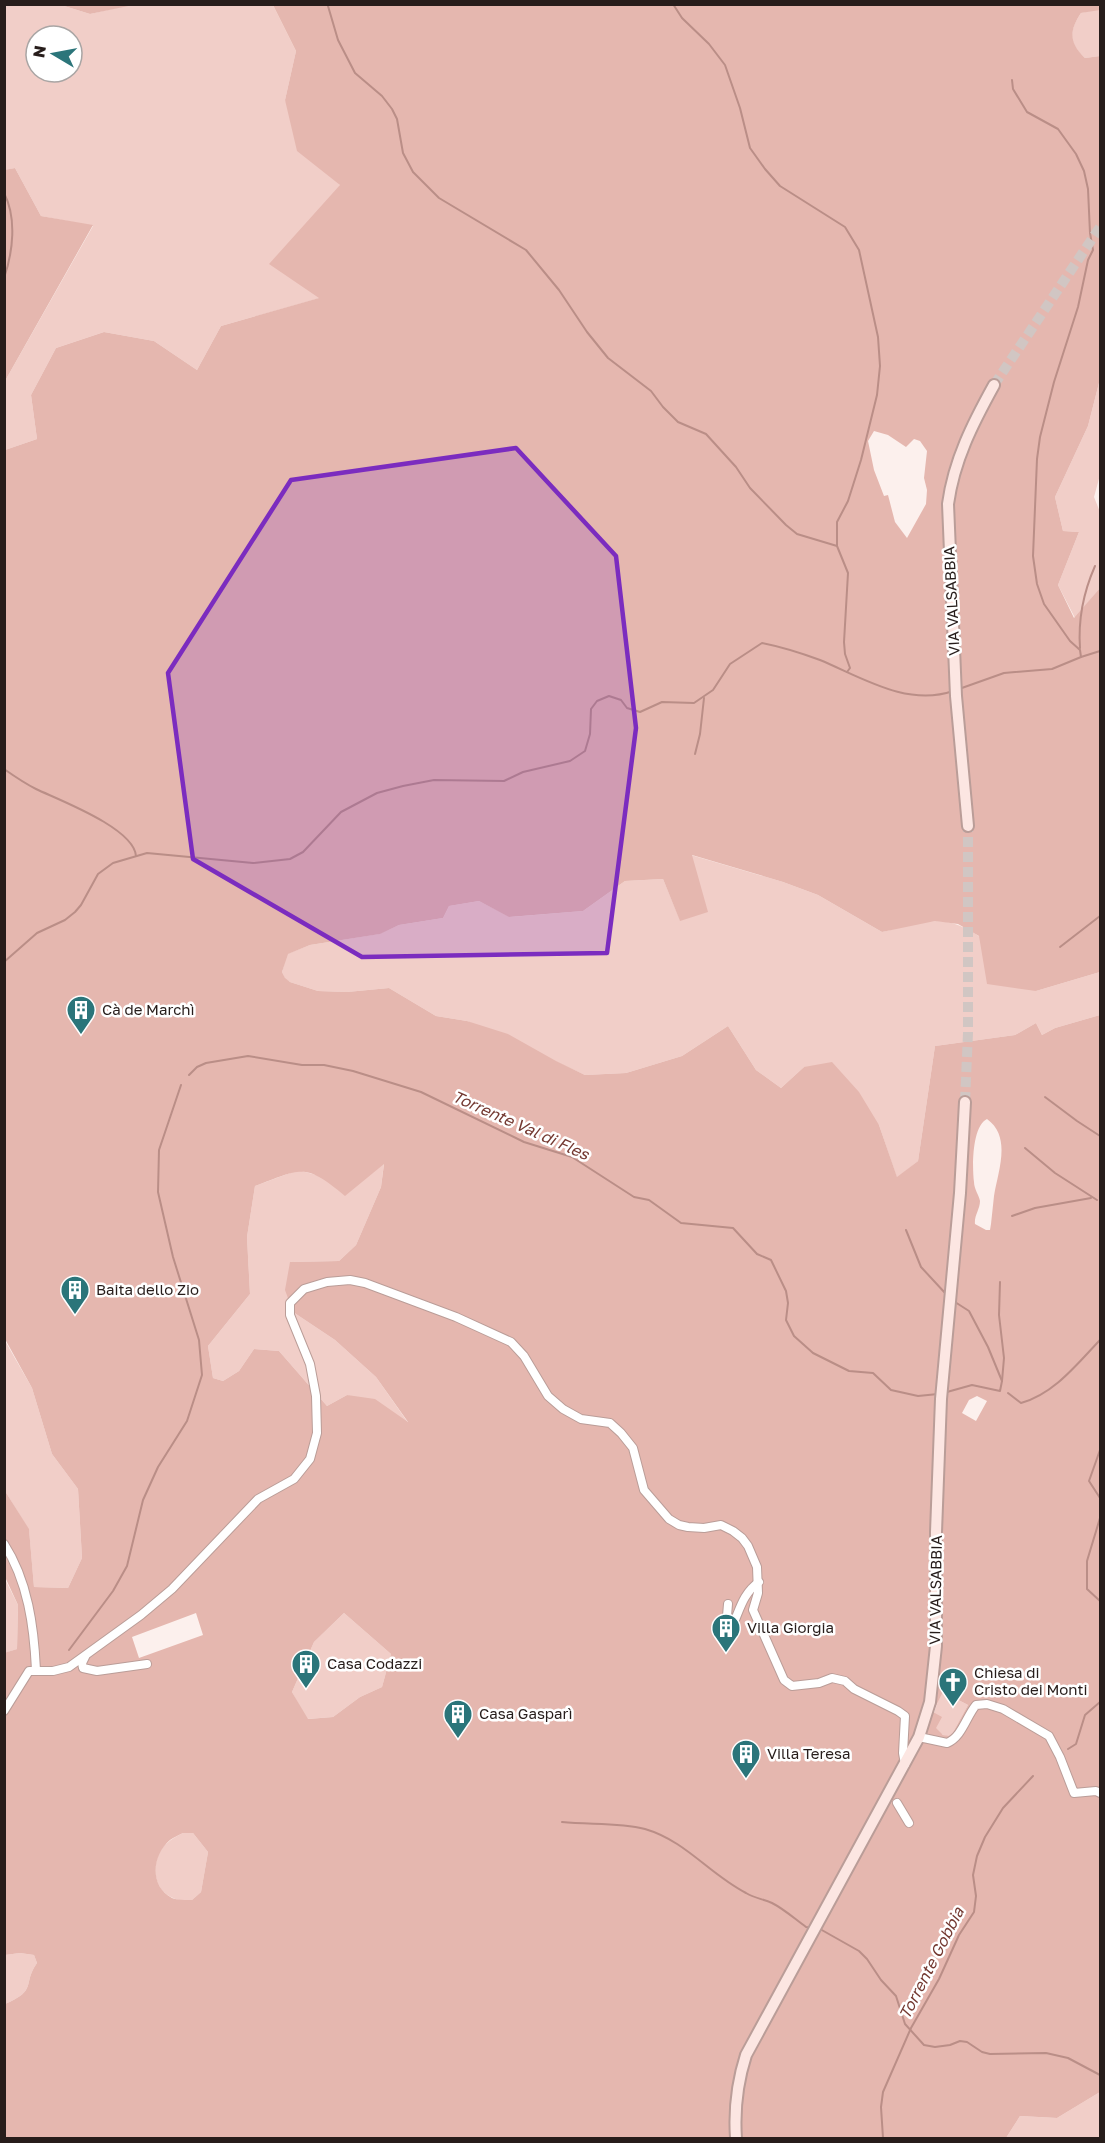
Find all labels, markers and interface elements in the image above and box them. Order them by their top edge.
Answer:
north arrow [24,24,84,84]
text: N [28,44,50,59]
street label: VIA VALSABBIA [939,546,963,656]
building icon: Cà de Marchì [65,994,97,1036]
place label: Cà de Marchì [102,1000,195,1018]
water label: Torrente Val di Fles [450,1086,594,1165]
building icon: Baita dello Zio [59,1274,91,1316]
place label: Baita dello Zio [96,1280,199,1298]
street label: VIA VALSABBIA [925,1535,945,1645]
building icon: Villa Giorgia [710,1612,742,1654]
place label: Villa Giorgia [747,1618,834,1636]
building icon: Casa Codazzi [290,1648,322,1690]
place label: Casa Codazzi [327,1654,422,1672]
place label: Chiesa di Cristo dei Monti [974,1663,1087,1698]
church icon: Chiesa di Cristo dei Monti [937,1666,969,1708]
building icon: Casa Gasparì [442,1698,474,1740]
place label: Casa Gasparì [479,1704,572,1722]
building icon: Villa Teresa [730,1738,762,1780]
place label: Villa Teresa [767,1744,850,1762]
water label: Torrente Gobbia [894,1903,968,2022]

